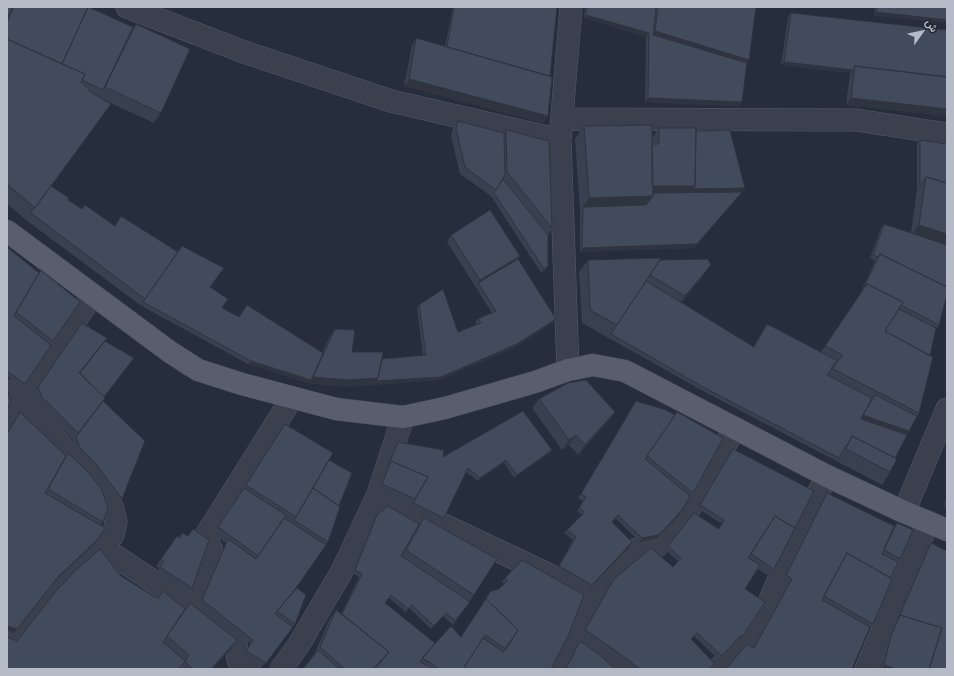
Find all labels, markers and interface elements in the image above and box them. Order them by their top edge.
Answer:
north arrow [902,12,942,52]
text: ش [923,16,942,34]

